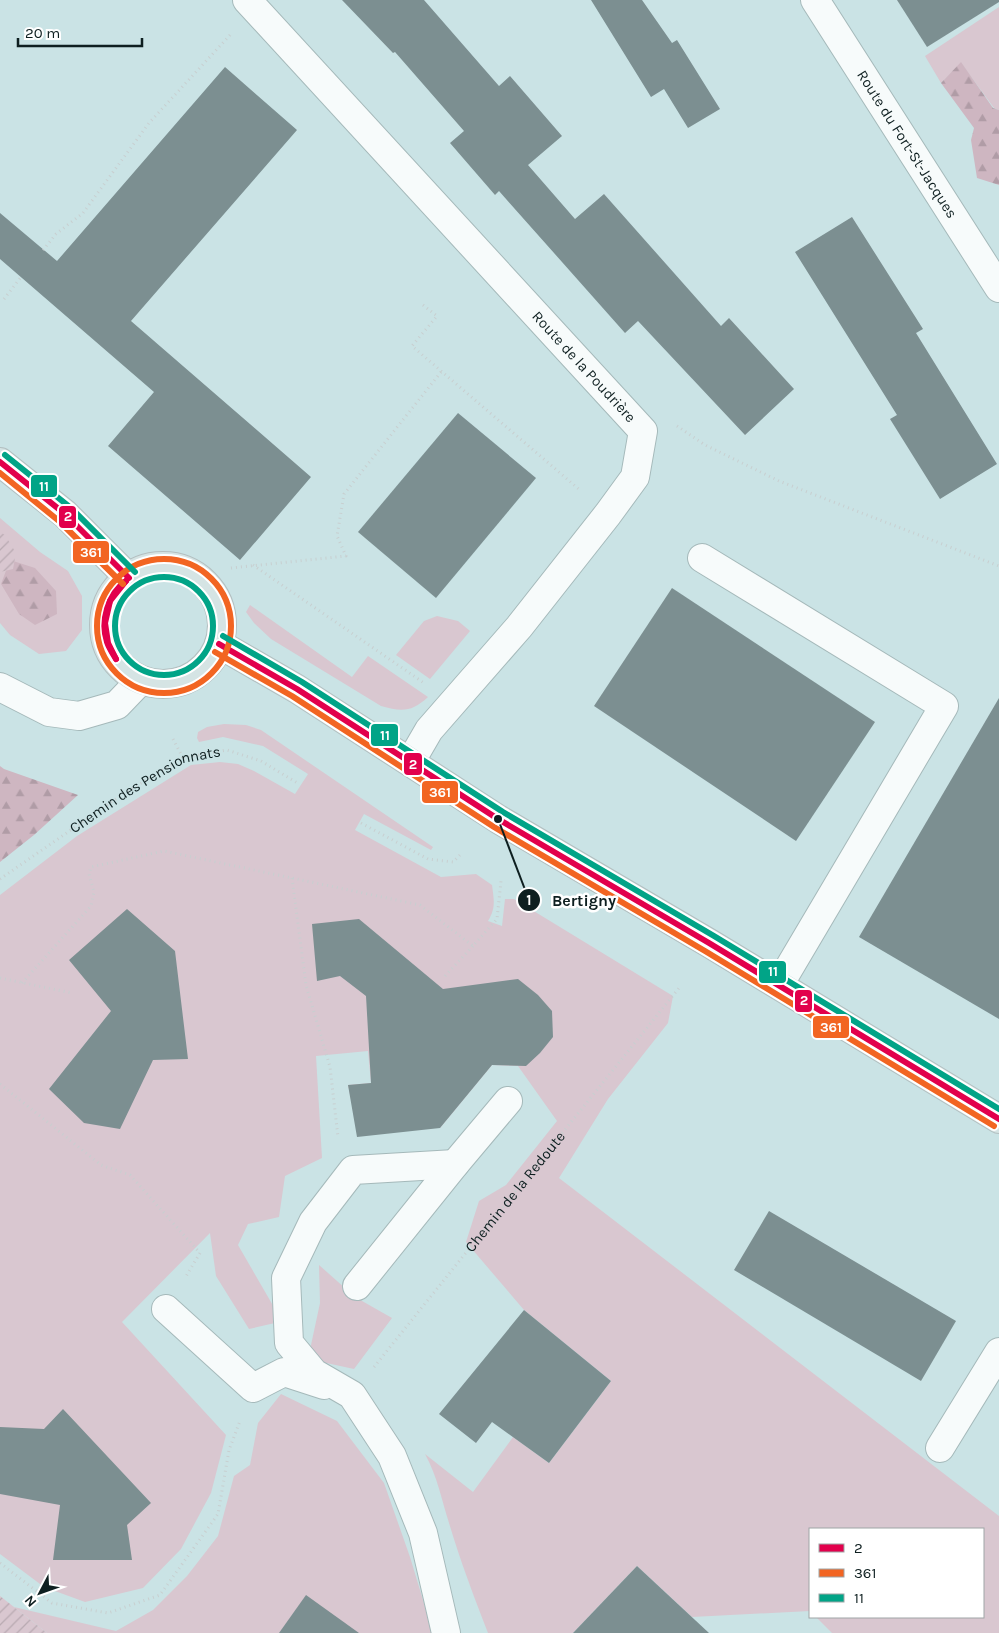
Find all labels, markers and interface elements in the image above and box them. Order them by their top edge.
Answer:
scale bar [18,15,141,47]
text: 20 m [25,24,60,42]
street label: Route du Fort-St-Jacques [853,67,961,222]
street label: Route de la Poudrière [528,307,640,426]
line badge: 11 [30,474,58,498]
text: 11 [39,478,49,495]
line badge: 2 [58,505,77,529]
text: 2 [64,508,72,525]
line badge: 361 [72,540,110,564]
text: 361 [80,544,102,561]
line badge: 11 [370,723,399,747]
text: 11 [380,727,390,744]
street label: Chemin des Pensionnats [66,742,222,837]
line badge: 2 [403,752,423,776]
text: 2 [409,756,417,773]
line badge: 361 [421,780,459,804]
text: 361 [429,784,451,801]
callout: Bertigny [517,885,626,916]
text: 1 [526,891,532,909]
text: Bertigny [552,891,616,910]
line badge: 11 [758,960,787,984]
text: 11 [768,963,778,980]
line badge: 2 [794,989,813,1013]
text: 2 [800,992,808,1009]
line badge: 361 [812,1015,850,1039]
text: 361 [820,1019,842,1036]
street label: Chemin de la Redoute [461,1128,569,1256]
legend [809,1528,984,1618]
text: 2 [854,1539,863,1557]
text: 361 [854,1564,876,1582]
north arrow [15,1568,65,1618]
text: 11 [854,1589,864,1607]
text: N [21,1592,40,1611]

